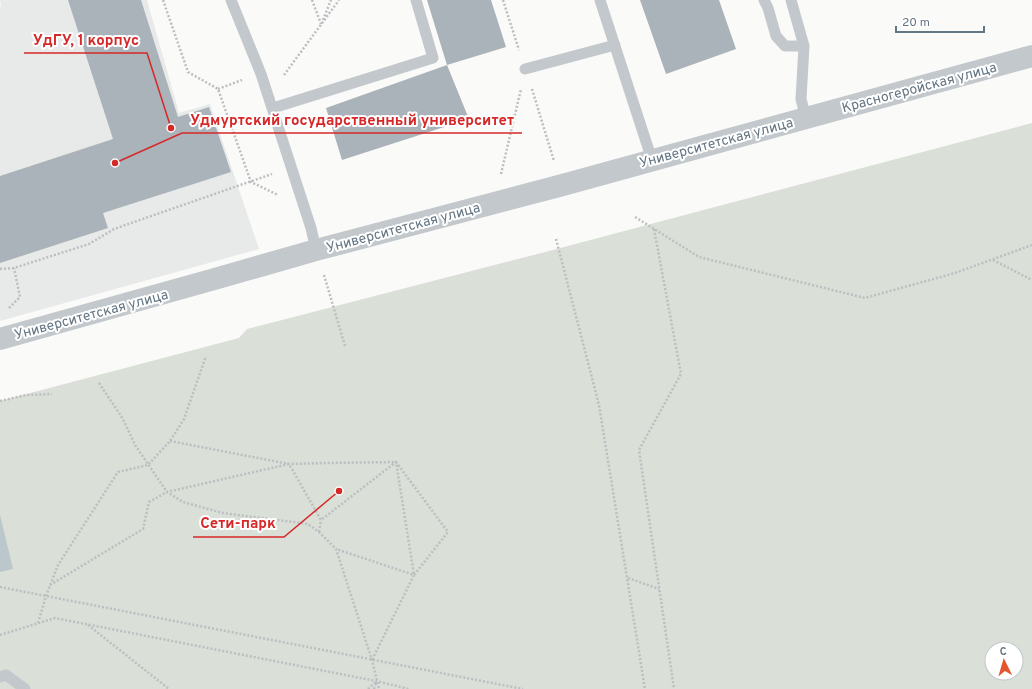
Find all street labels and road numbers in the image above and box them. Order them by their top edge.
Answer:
street label: Красногеройская улица [840,60,999,117]
street label: Университетская улица [638,115,795,172]
street label: Университетская улица [325,200,482,257]
street label: Университетская улица [13,287,170,344]

